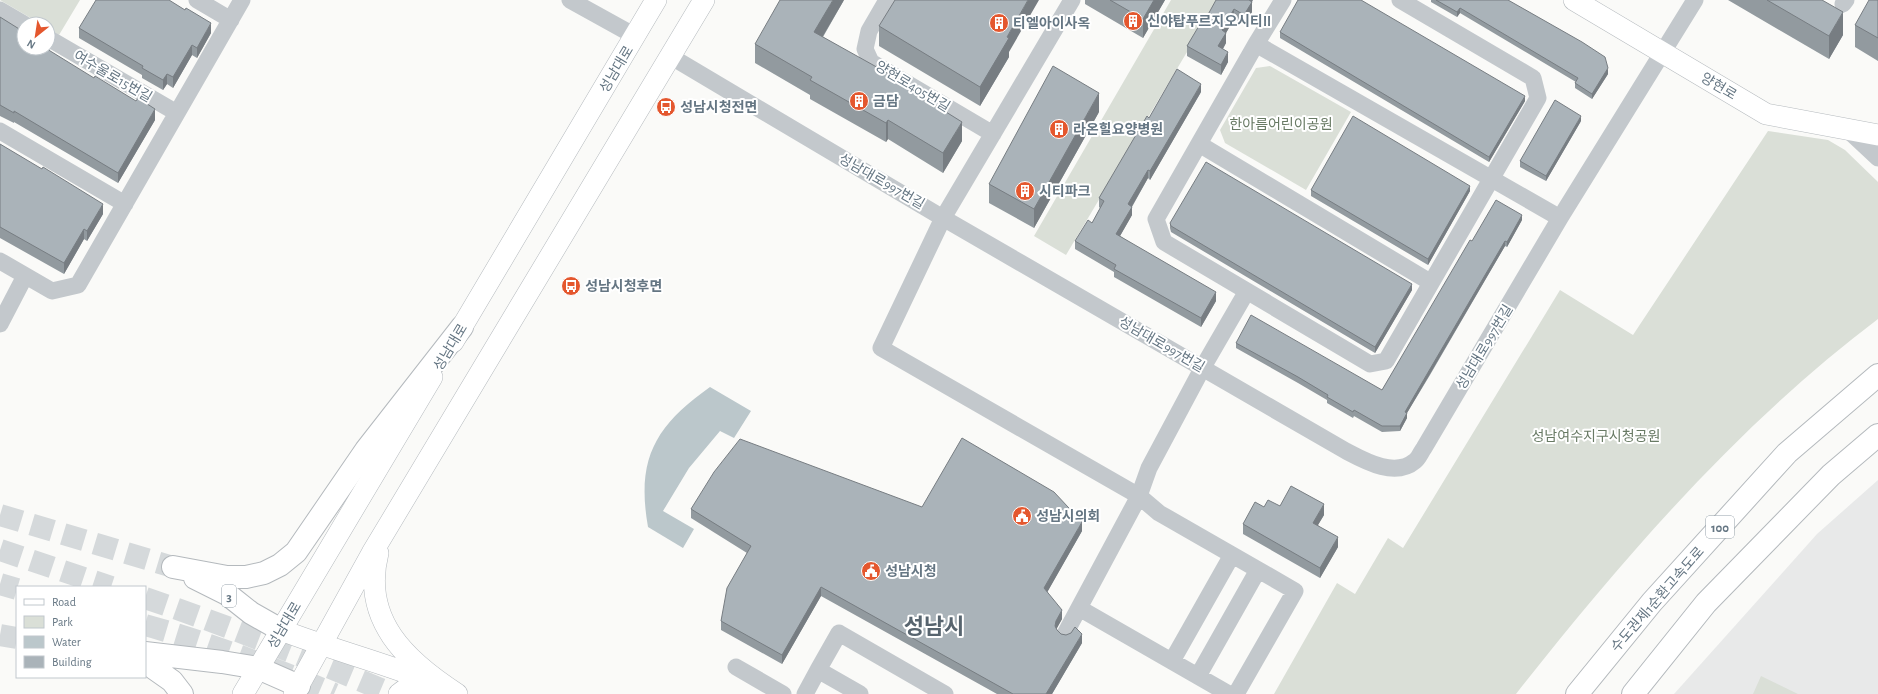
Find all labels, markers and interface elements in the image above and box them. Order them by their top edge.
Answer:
building icon: 신야탑푸르지오시티II [1122,10,1144,32]
building icon: 티엘아이사옥 [988,12,1010,34]
place label: 신야탑푸르지오시티II [1147,14,1271,29]
north arrow [16,16,56,56]
place label: 티엘아이사옥 [1013,16,1090,31]
text: N [25,38,37,51]
street label: 성남대로 [597,43,636,95]
street label: 여수울로15번길 [71,48,155,105]
street label: 양현로405번길 [873,57,953,115]
street label: 양현로 [1698,69,1740,103]
building icon: 금담 [848,90,870,112]
place label: 금담 [873,94,899,109]
bus stop icon: 성남시청전면 [655,96,677,118]
place label: 성남시청전면 [680,100,757,115]
park label: 한아름어린이공원 [1229,117,1333,132]
building icon: 라온힐요양병원 [1048,118,1070,140]
place label: 라온힐요양병원 [1073,121,1163,137]
street label: 성남대로997번길 [836,151,927,212]
building icon: 시티파크 [1014,180,1036,202]
place label: 시티파크 [1039,184,1091,199]
bus stop icon: 성남시청후면 [560,275,582,297]
place label: 성남시청후면 [585,279,662,294]
street label: 성남대로997번길 [1453,302,1516,392]
street label: 성남대로997번길 [1116,314,1207,375]
street label: 성남대로 [431,321,470,373]
park label: 성남여수지구시청공원 [1532,429,1660,444]
public building icon: 성남시의회 [1011,505,1033,527]
place label: 성남시의회 [1036,509,1100,524]
road number: 100 [1706,516,1734,538]
street label: 수도권제1순환고속도로 [1607,543,1707,655]
public building icon: 성남시청 [860,560,882,582]
place label: 성남시청 [885,564,937,579]
road number: 3 [222,585,236,607]
legend [16,586,146,678]
text: Road [52,596,76,608]
street label: 성남대로 [265,599,304,651]
district label: 성남시 [904,615,964,638]
text: Park [52,616,73,628]
text: Water [52,636,81,648]
text: Building [52,656,92,668]

